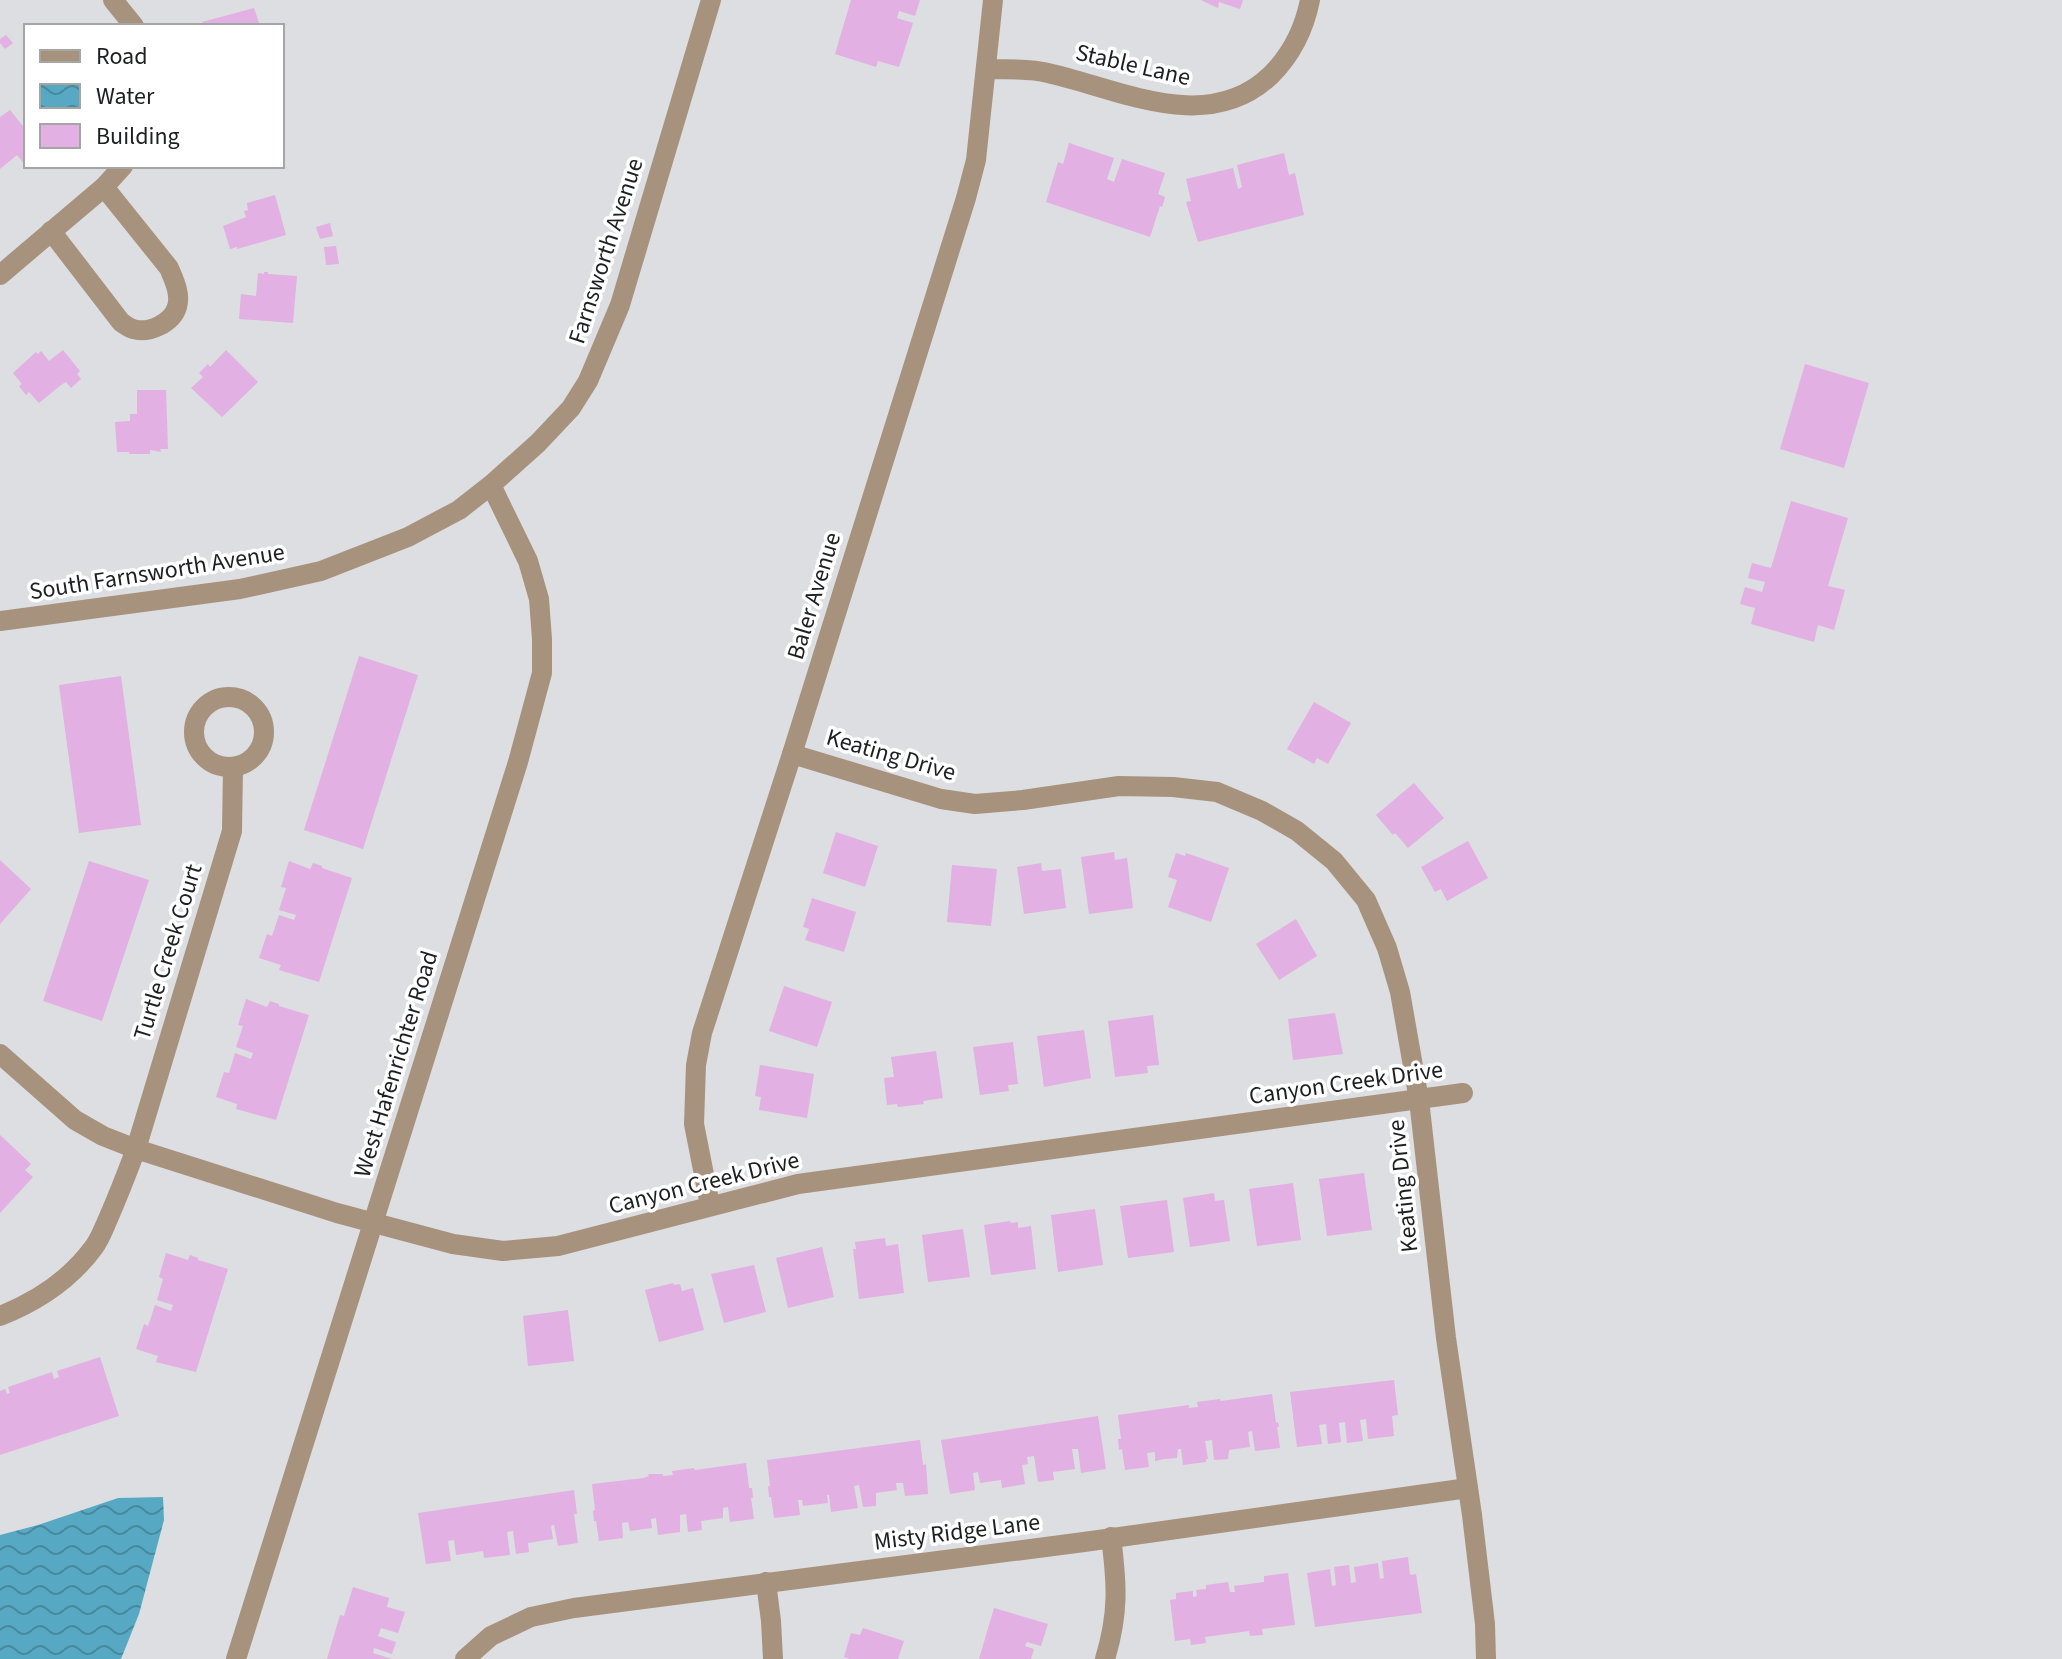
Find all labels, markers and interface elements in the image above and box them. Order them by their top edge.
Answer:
legend [24,24,284,168]
street label: Stable Lane [1072,35,1194,95]
text: Road [96,39,148,74]
text: Water [96,79,155,114]
text: Building [96,119,180,154]
street label: Farnsworth Avenue [560,154,652,348]
street label: Baler Avenue [778,528,850,664]
street label: South Farnsworth Avenue [27,535,287,609]
street label: Keating Drive [822,720,960,790]
street label: Turtle Creek Court [125,860,211,1044]
street label: West Hafenrichter Road [345,946,447,1182]
street label: Canyon Creek Drive [1247,1052,1445,1114]
street label: Keating Drive [1379,1118,1427,1254]
street label: Canyon Creek Drive [605,1142,803,1224]
street label: Misty Ridge Lane [872,1504,1042,1560]

